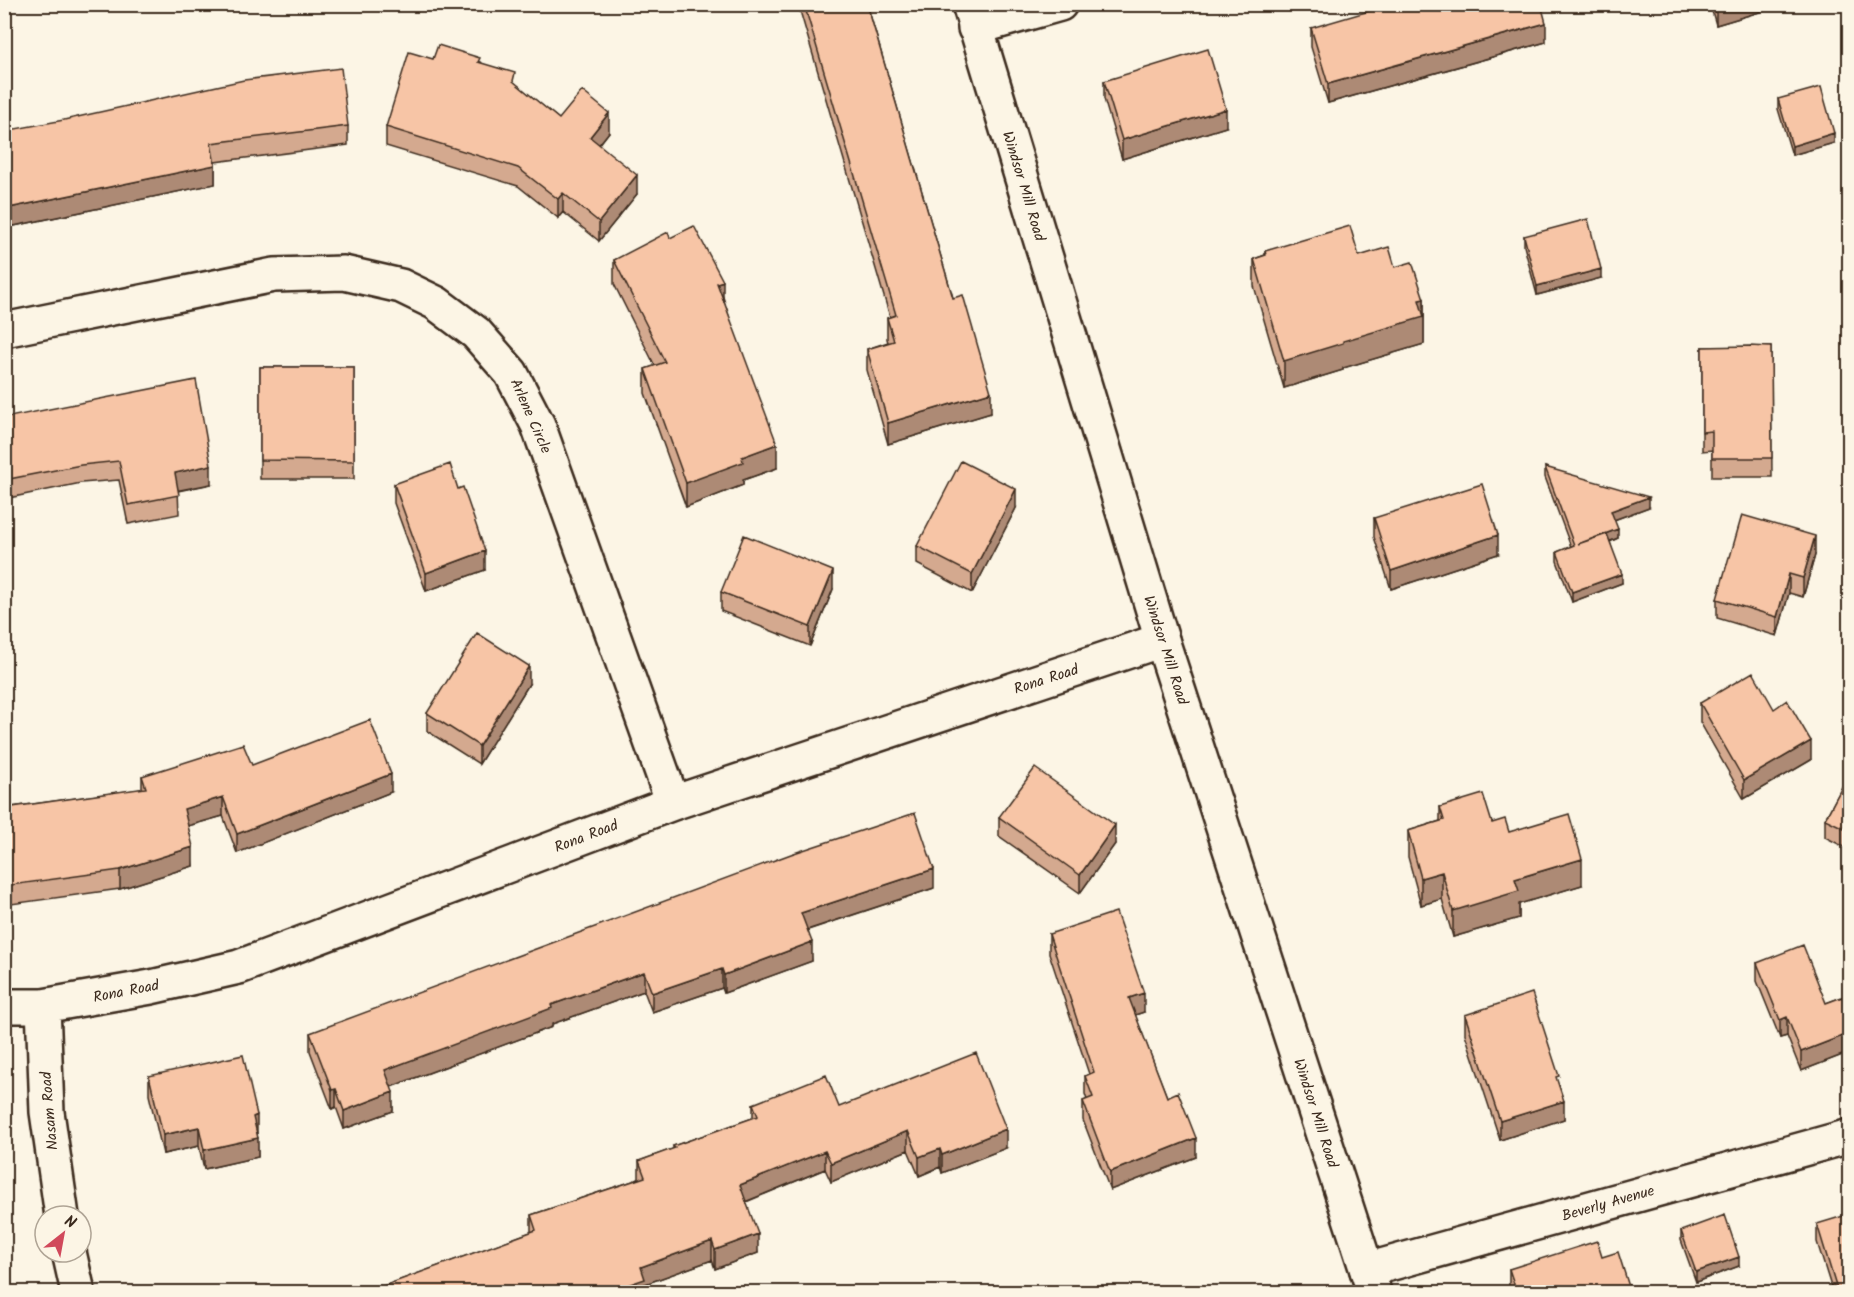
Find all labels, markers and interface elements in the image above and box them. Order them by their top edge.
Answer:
street label: Windsor Mill Road [995,128,1051,245]
street label: Arlene Circle [503,375,557,458]
street label: Windsor Mill Road [1136,592,1194,709]
street label: Rona Road [1011,658,1082,702]
street label: Rona Road [551,814,622,860]
street label: Rona Road [91,974,162,1010]
street label: Windsor Mill Road [1286,1055,1344,1172]
street label: Nasam Road [35,1070,65,1151]
street label: Beverly Avenue [1559,1179,1658,1229]
north arrow [33,1204,93,1264]
text: N [59,1209,81,1236]

